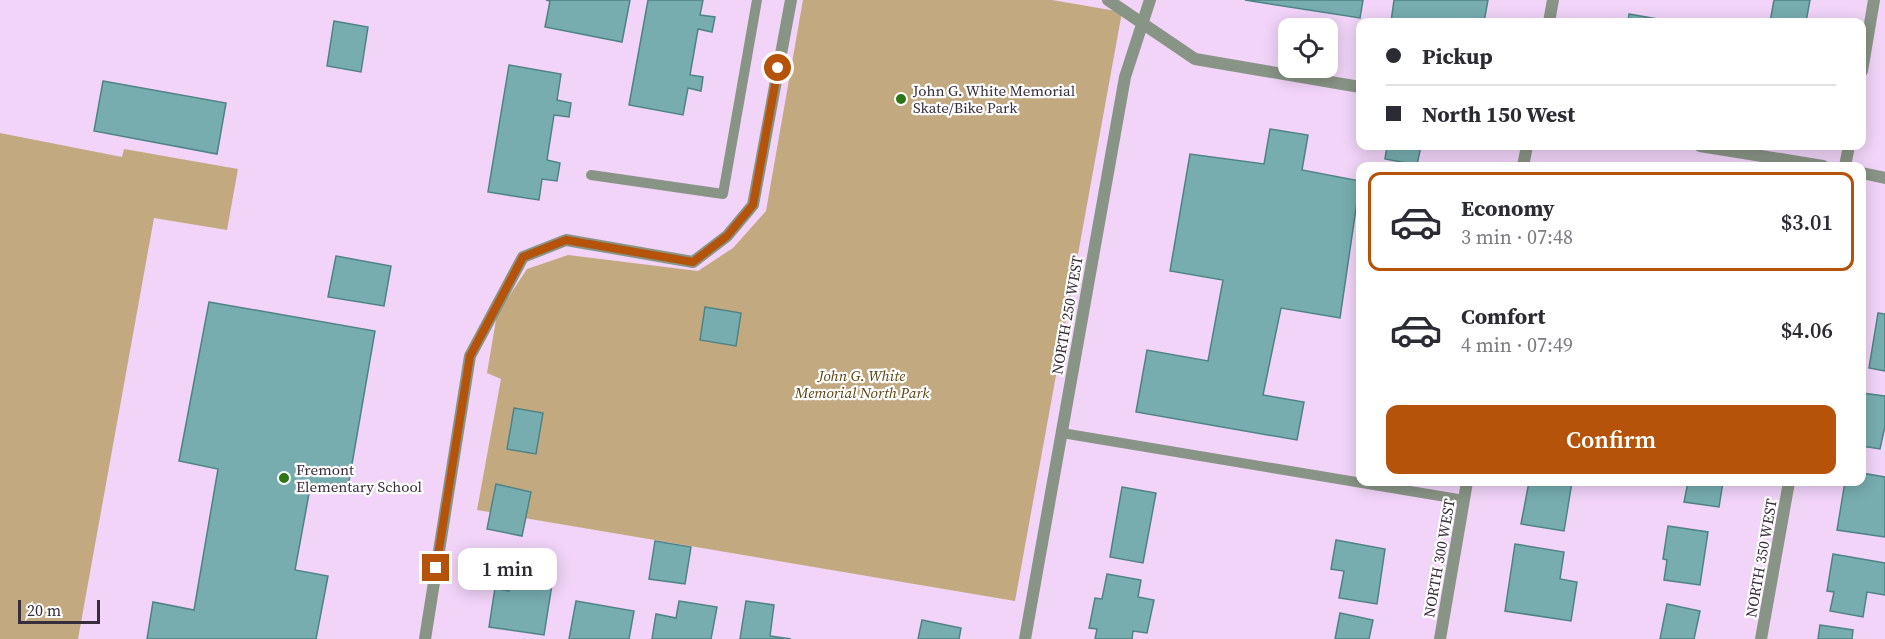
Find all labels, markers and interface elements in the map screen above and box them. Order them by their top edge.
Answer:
map controls [1278,18,1338,78]
button: locate [1278,18,1338,78]
text: Pickup [1422,41,1493,71]
route start [764,54,791,81]
place label: John G. White Memorial Skate/Bike Park [912,80,1076,118]
marker: John G. White Memorial Skate/Bike Park [894,92,908,106]
text: North 150 West [1422,99,1575,129]
text: Economy [1461,193,1555,223]
icon: car [1389,195,1443,249]
text: $3.01 [1781,207,1833,237]
text: 3 min · 07:48 [1461,223,1573,251]
street label: NORTH 250 WEST [1046,254,1088,376]
text: Comfort [1461,301,1545,331]
icon: car [1389,303,1443,357]
text: $4.06 [1781,315,1833,345]
text: 4 min · 07:49 [1461,331,1573,359]
park label: John G. White Memorial North Park [794,365,930,403]
button: Confirm [1386,405,1836,474]
place label: Fremont Elementary School [296,459,423,497]
marker: Fremont Elementary School [277,471,291,485]
street label: NORTH 300 WEST [1418,497,1460,619]
street label: NORTH 350 WEST [1740,497,1782,619]
callout: 1 min [457,547,556,589]
route end [422,554,449,581]
text: 1 min [482,555,533,583]
scale bar [18,597,100,624]
text: 20 m [27,599,61,621]

